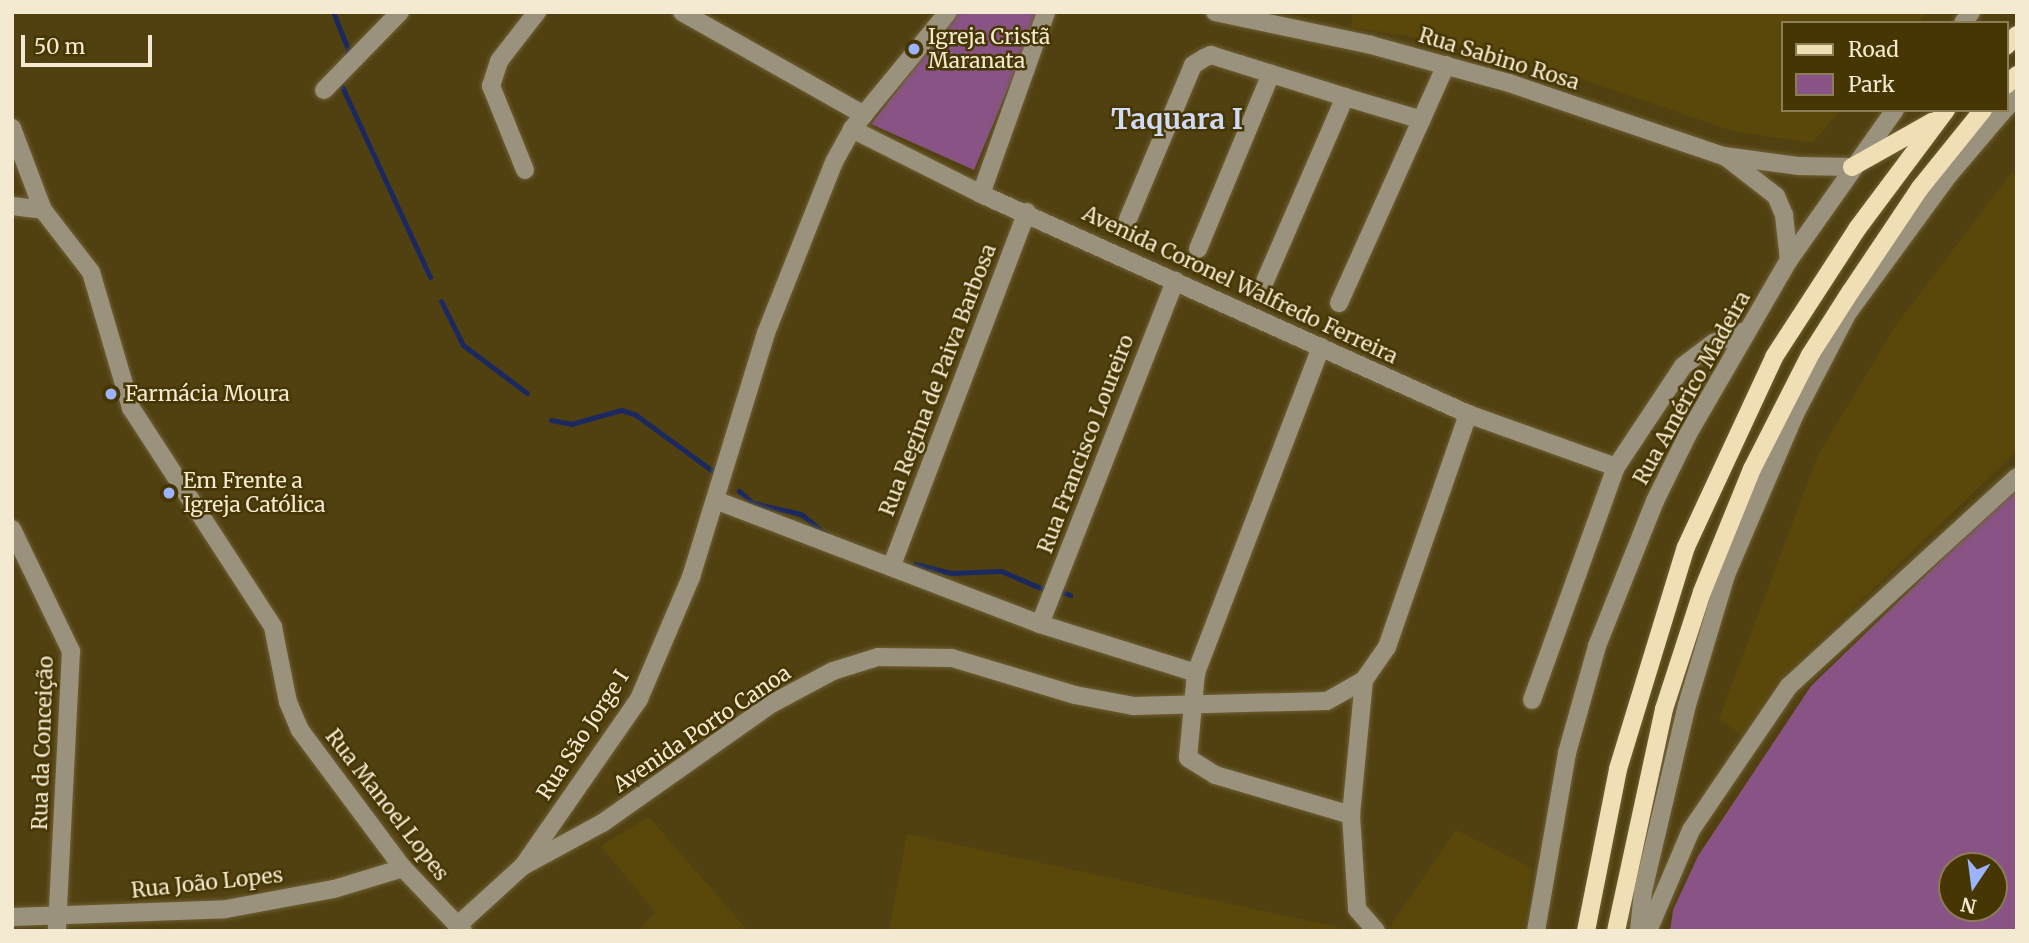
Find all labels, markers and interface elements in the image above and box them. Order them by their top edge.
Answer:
scale bar [24,21,156,65]
legend [1780,21,2008,112]
street label: Rua Sabino Rosa [1416,23,1582,95]
place label: Igreja Cristã Maranata [928,24,1050,74]
text: 50 m [34,33,85,60]
text: Road [1848,36,1899,63]
marker: Igreja Cristã Maranata [906,41,922,57]
text: Park [1848,71,1895,98]
district label: Taquara I [1111,102,1243,136]
street label: Avenida Coronel Walfredo Ferreira [1078,201,1402,369]
street label: Rua Regina de Paiva Barbosa [874,240,1002,520]
street label: Rua Américo Madeira [1628,287,1756,489]
street label: Rua Francisco Loureiro [1033,331,1139,557]
place label: Farmácia Moura [125,381,290,407]
marker: Farmácia Moura [103,386,119,402]
place label: Em Frente a Igreja Católica [183,468,325,518]
marker: Em Frente a Igreja Católica [161,485,177,501]
street label: Rua da Conceição [27,655,59,831]
street label: Avenida Porto Canoa [609,660,795,798]
street label: Rua São Jorge I [532,665,634,805]
street label: Rua Manoel Lopes [320,724,454,886]
north arrow [1938,852,2008,922]
street label: Rua João Lopes [130,863,284,903]
text: N [1959,892,1979,919]

